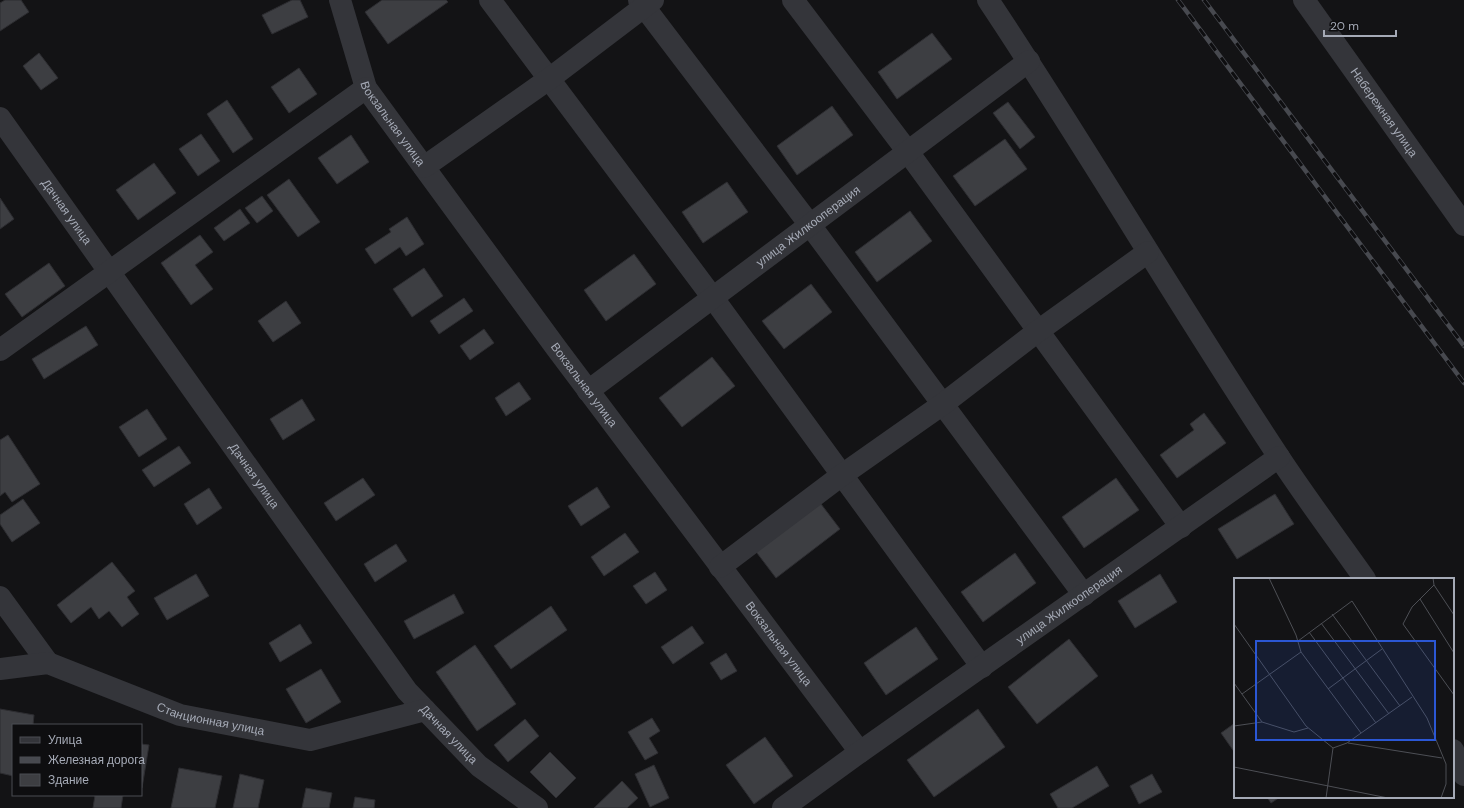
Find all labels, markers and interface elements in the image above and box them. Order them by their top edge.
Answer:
scale bar [1324,12,1396,38]
text: 20 m [1330,18,1359,34]
street label: Набережная улица [1347,65,1421,161]
street label: Вокзальная улица [356,79,429,170]
street label: Дачная улица [38,176,96,248]
street label: улица Жилкооперация [753,182,864,271]
street label: Вокзальная улица [547,339,621,430]
street label: Дачная улица [225,440,283,512]
street label: улица Жилкооперация [1013,562,1125,648]
inset map [1234,578,1454,798]
street label: Вокзальная улица [742,598,816,689]
street label: Станционная улица [154,699,266,739]
street label: Дачная улица [416,701,481,768]
legend [12,724,142,796]
text: Улица [48,732,82,748]
text: Железная дорога [48,752,145,768]
text: Здание [48,772,89,788]

